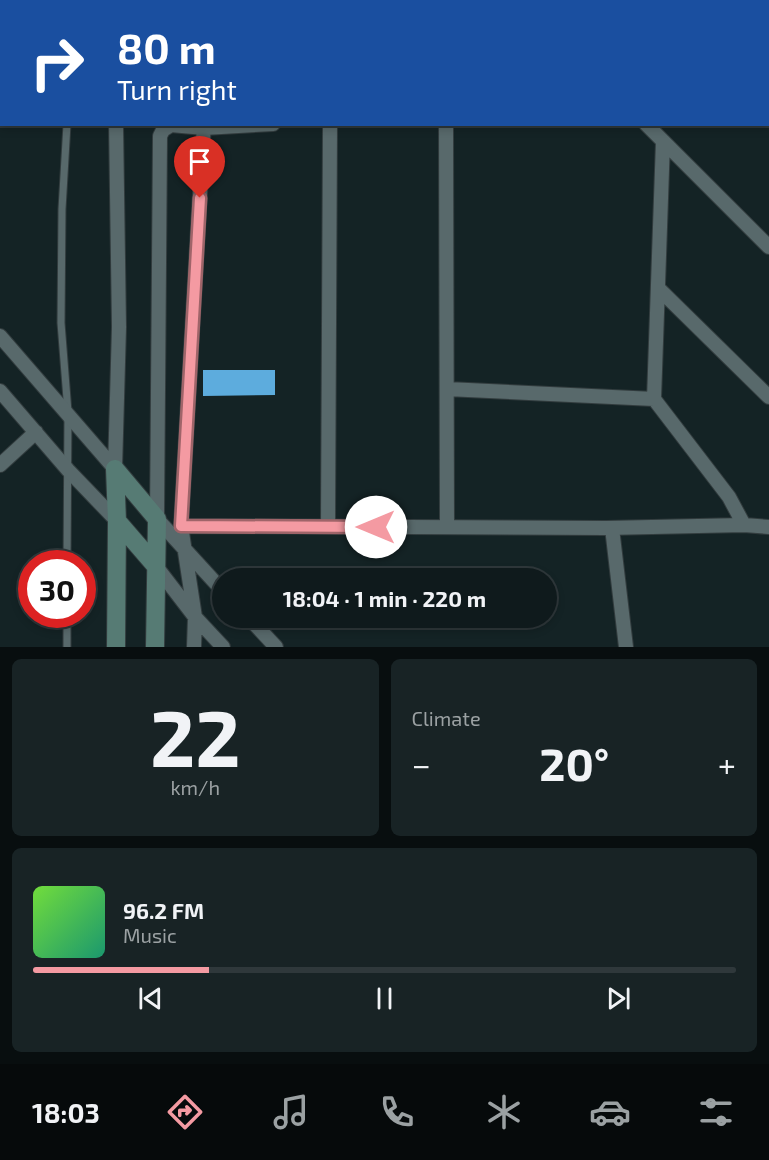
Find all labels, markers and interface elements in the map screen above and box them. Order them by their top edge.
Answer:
text: 80 m [117,22,216,72]
icon: right [18,24,96,102]
text: Turn right [117,73,237,105]
pin [174,136,225,198]
icon: arrive [183,145,216,178]
position arrow [344,495,408,559]
speed limit sign: 30 [18,550,96,628]
text: 18:04 · 1 min · 220 m [283,585,486,611]
text: 22 [150,689,241,783]
text: Climate [412,706,481,730]
text: 20° [539,736,609,790]
text: − [412,744,431,784]
text: + [718,744,736,784]
text: km/h [170,775,220,799]
text: 96.2 FM [123,897,204,923]
text: Music [123,923,177,947]
icon: previous [134,982,167,1015]
icon: pause [368,982,401,1015]
icon: next [602,982,635,1015]
icon: directions [164,1091,206,1133]
icon: music [270,1091,312,1133]
icon: phone [376,1091,418,1133]
icon: climate [483,1091,525,1133]
icon: car [589,1091,631,1133]
icon: filters [695,1091,737,1133]
text: 18:03 [32,1096,100,1128]

